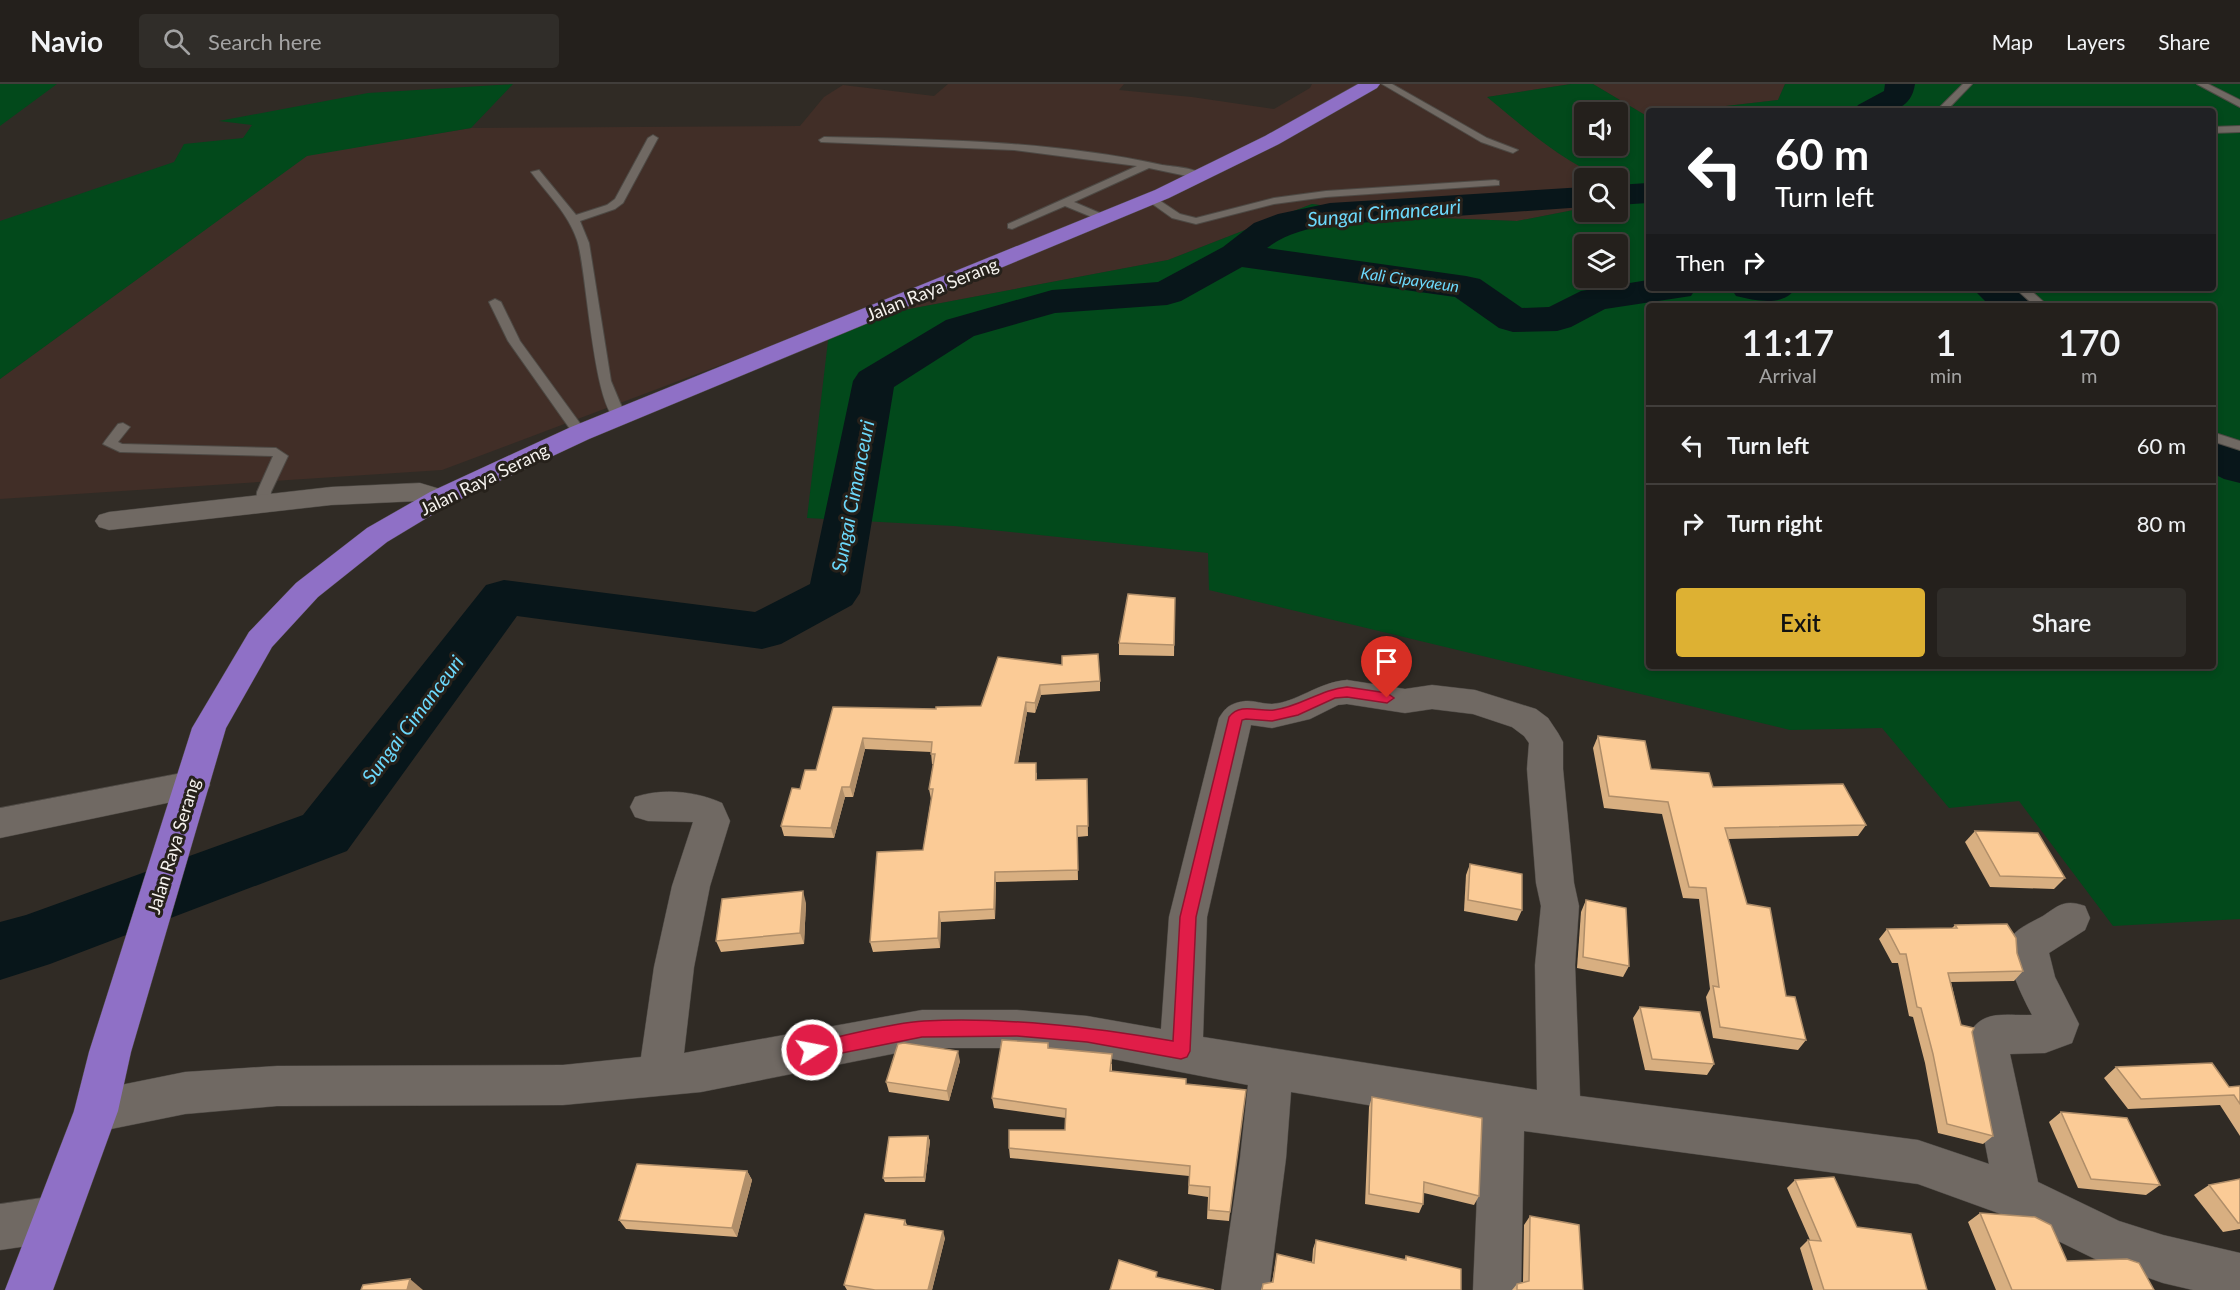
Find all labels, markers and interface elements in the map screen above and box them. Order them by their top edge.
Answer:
search box [139,14,559,68]
text: Navio [30,24,103,58]
icon: search [160,25,193,58]
text: Search here [208,28,322,55]
text: Map [1992,29,2033,54]
text: Layers [2066,29,2125,54]
text: Share [2158,29,2210,54]
map controls [1574,102,1628,288]
button: sound [1574,102,1628,156]
text: 60 m [1775,129,1869,179]
icon: left [1676,132,1754,210]
button: search [1574,168,1628,222]
text: Turn left [1775,180,1874,213]
water label: Sungai Cimanceuri [1306,193,1462,231]
button: layers [1574,234,1628,288]
icon: right [1737,246,1770,279]
text: Then [1676,249,1725,276]
street label: Jalan Raya Serang [863,252,1001,326]
water label: Kali Cipayaeun [1360,263,1460,295]
text: 11:17 [1742,320,1834,364]
text: 1 [1936,320,1956,364]
text: 170 [2058,320,2120,364]
text: Arrival [1759,363,1817,387]
text: min [1930,363,1962,387]
text: m [2081,363,2097,387]
water label: Sungai Cimanceuri [826,418,879,574]
icon: left [1676,429,1709,462]
text: Turn left [1727,432,1809,459]
text: 60 m [2137,432,2186,459]
street label: Jalan Raya Serang [416,438,552,520]
icon: right [1676,507,1709,540]
text: Turn right [1727,510,1822,537]
text: 80 m [2137,510,2186,537]
button: Exit [1676,588,1925,657]
button: Share [1937,588,2186,657]
pin [1361,636,1412,698]
icon: arrive [1370,645,1403,678]
water label: Sungai Cimanceuri [356,650,468,788]
street label: Jalan Raya Serang [142,776,204,916]
position arrow [780,1018,844,1082]

